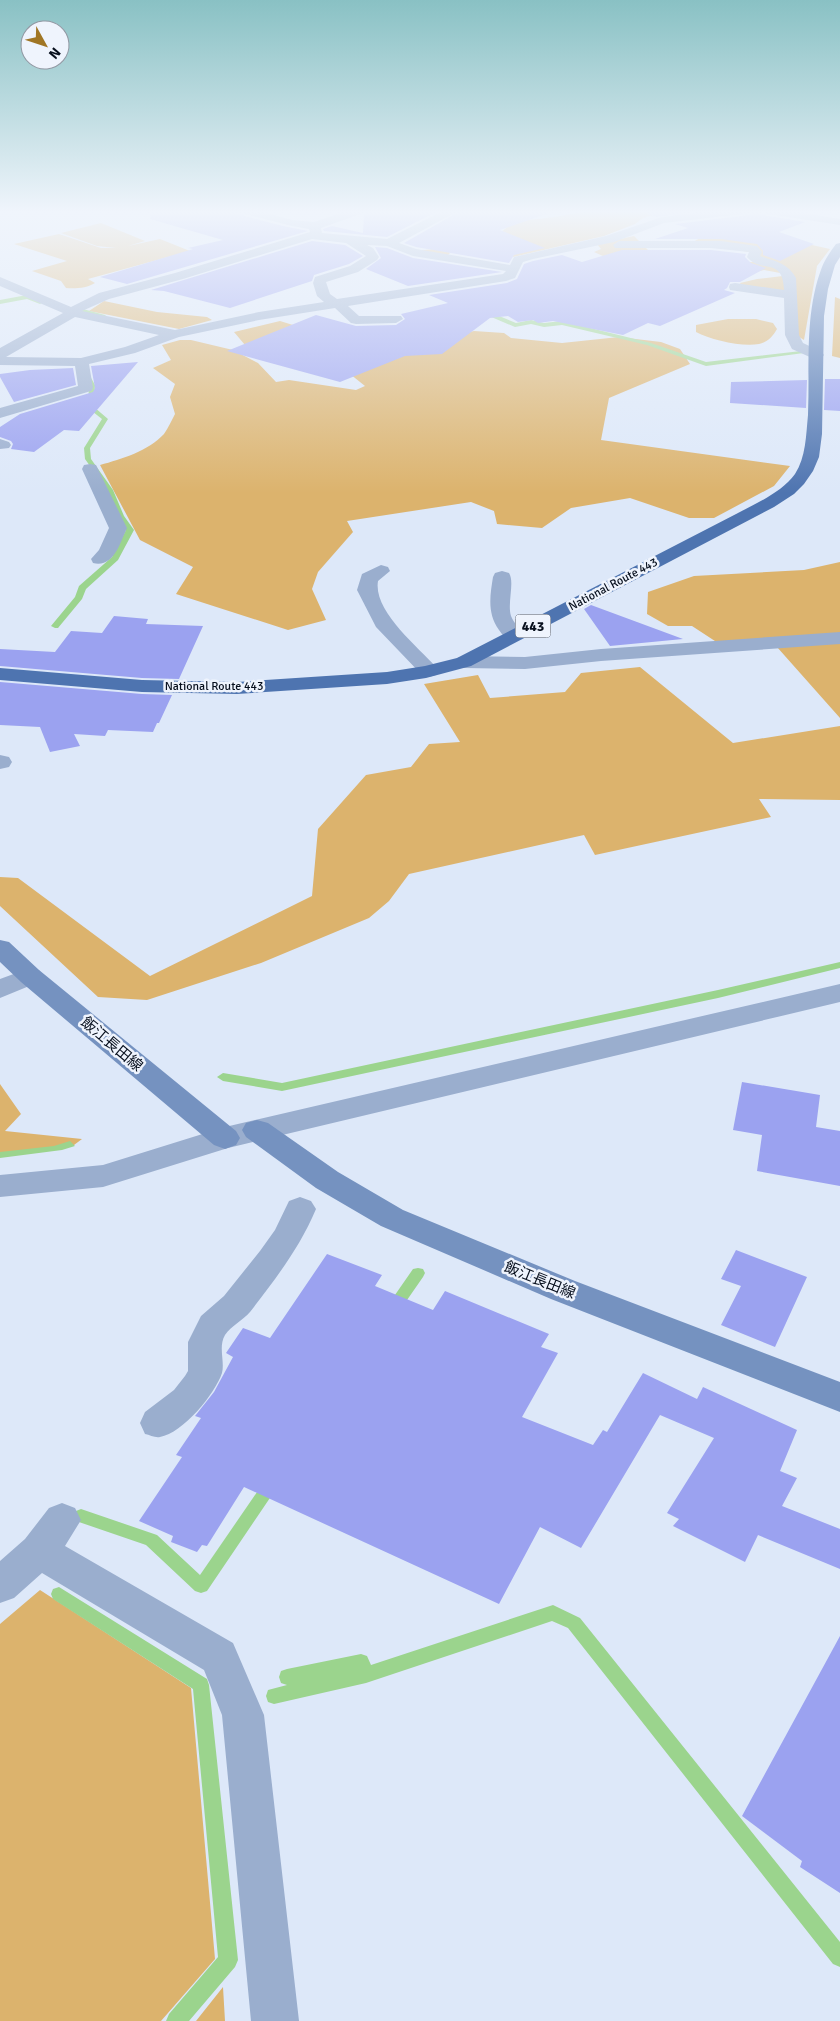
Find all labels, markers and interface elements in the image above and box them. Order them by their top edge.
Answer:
north arrow [20,20,70,70]
text: N [45,44,64,62]
street label: National Route 443 [566,555,660,614]
road number: 443 [516,614,550,638]
street label: National Route 443 [165,679,263,694]
street label: 飯江長田線 [77,1013,147,1075]
street label: 飯江長田線 [502,1258,578,1302]

